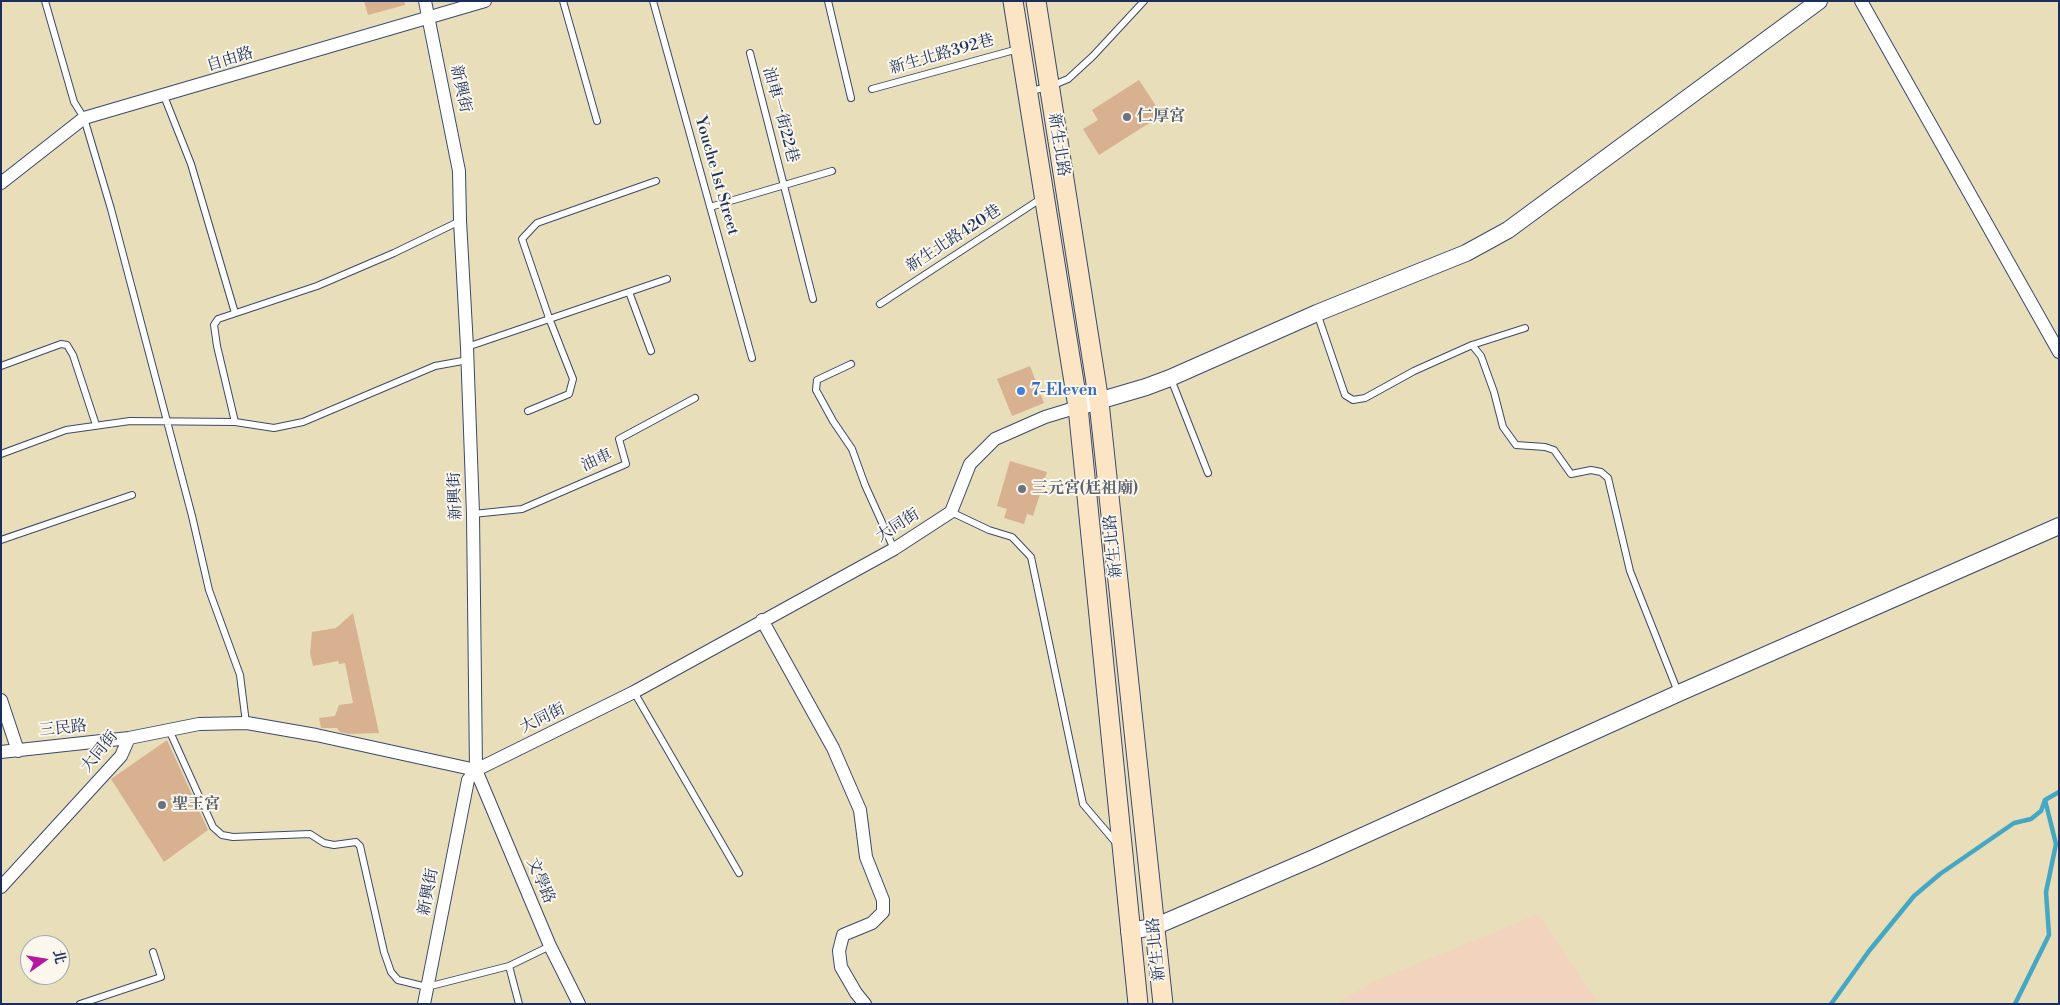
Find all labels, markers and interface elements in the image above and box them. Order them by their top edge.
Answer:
street label: 新生北路392巷 [888,31,996,79]
street label: 自由路 [204,44,256,76]
street label: 新興街 [446,64,474,114]
street label: 油車一街22巷 [758,65,802,165]
place label: 仁厚宮 [1137,107,1185,127]
marker: 仁厚宮 [1121,111,1133,123]
street label: 新生北路 [1044,112,1072,178]
street label: Youche 1st Street [690,114,742,238]
street label: 新生北路420巷 [903,201,1005,277]
place label: 7-Eleven [1031,381,1097,401]
marker: 7-Eleven [1015,385,1027,397]
street label: 油車 [578,446,616,476]
street label: 新興街 [446,472,466,520]
place label: 三元宮(尪祖廟) [1032,479,1138,499]
marker: 三元宮(尪祖廟) [1016,483,1028,495]
street label: 大同街 [873,505,923,547]
street label: 新生北路 [1101,513,1127,579]
street label: 大同街 [517,700,569,738]
street label: 三民路 [38,717,88,741]
street label: 大同街 [77,727,123,777]
place label: 聖王宮 [172,795,220,815]
marker: 聖王宮 [156,799,168,811]
street label: 文學路 [522,855,558,907]
street label: 新興街 [415,867,443,917]
street label: 新生北路 [1144,916,1170,982]
north arrow [20,935,70,985]
text: 北 [48,948,69,966]

